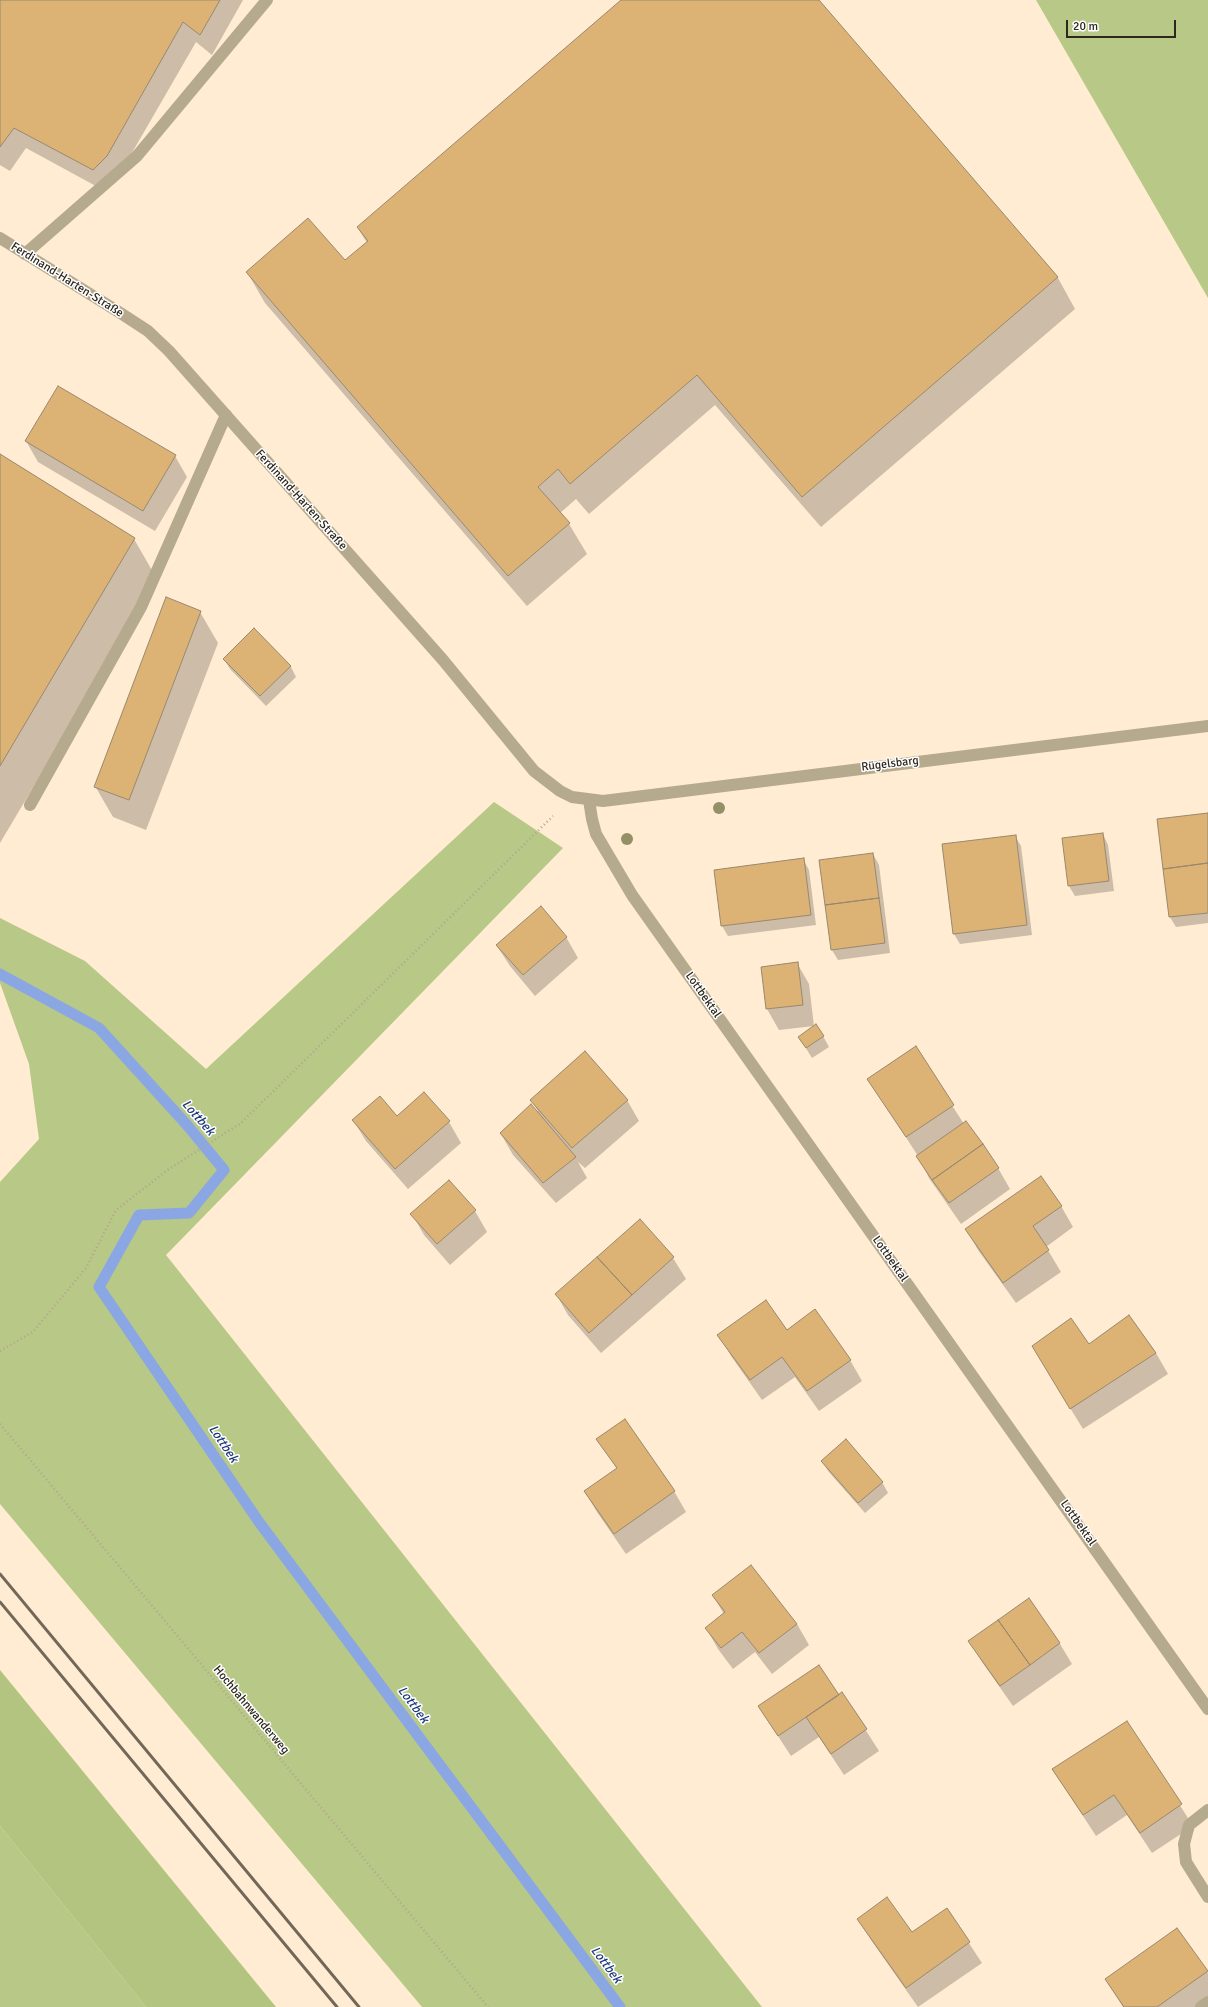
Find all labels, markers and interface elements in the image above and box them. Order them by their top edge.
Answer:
scale bar [1068,12,1178,38]
text: 20 m [1073,19,1098,34]
street label: Ferdinand-Harten-Straße [8,239,126,321]
street label: Ferdinand-Harten-Straße [252,447,350,553]
street label: Rügelsbarg [860,753,920,775]
street label: Lottbektal [682,969,724,1021]
water label: Lottbek [178,1097,218,1139]
street label: Lottbektal [869,1233,911,1285]
water label: Lottbek [205,1422,241,1466]
street label: Lottbektal [1057,1497,1099,1549]
street label: Hochbahnwanderweg [210,1663,292,1757]
water label: Lottbek [394,1684,432,1726]
water label: Lottbek [587,1944,625,1986]

